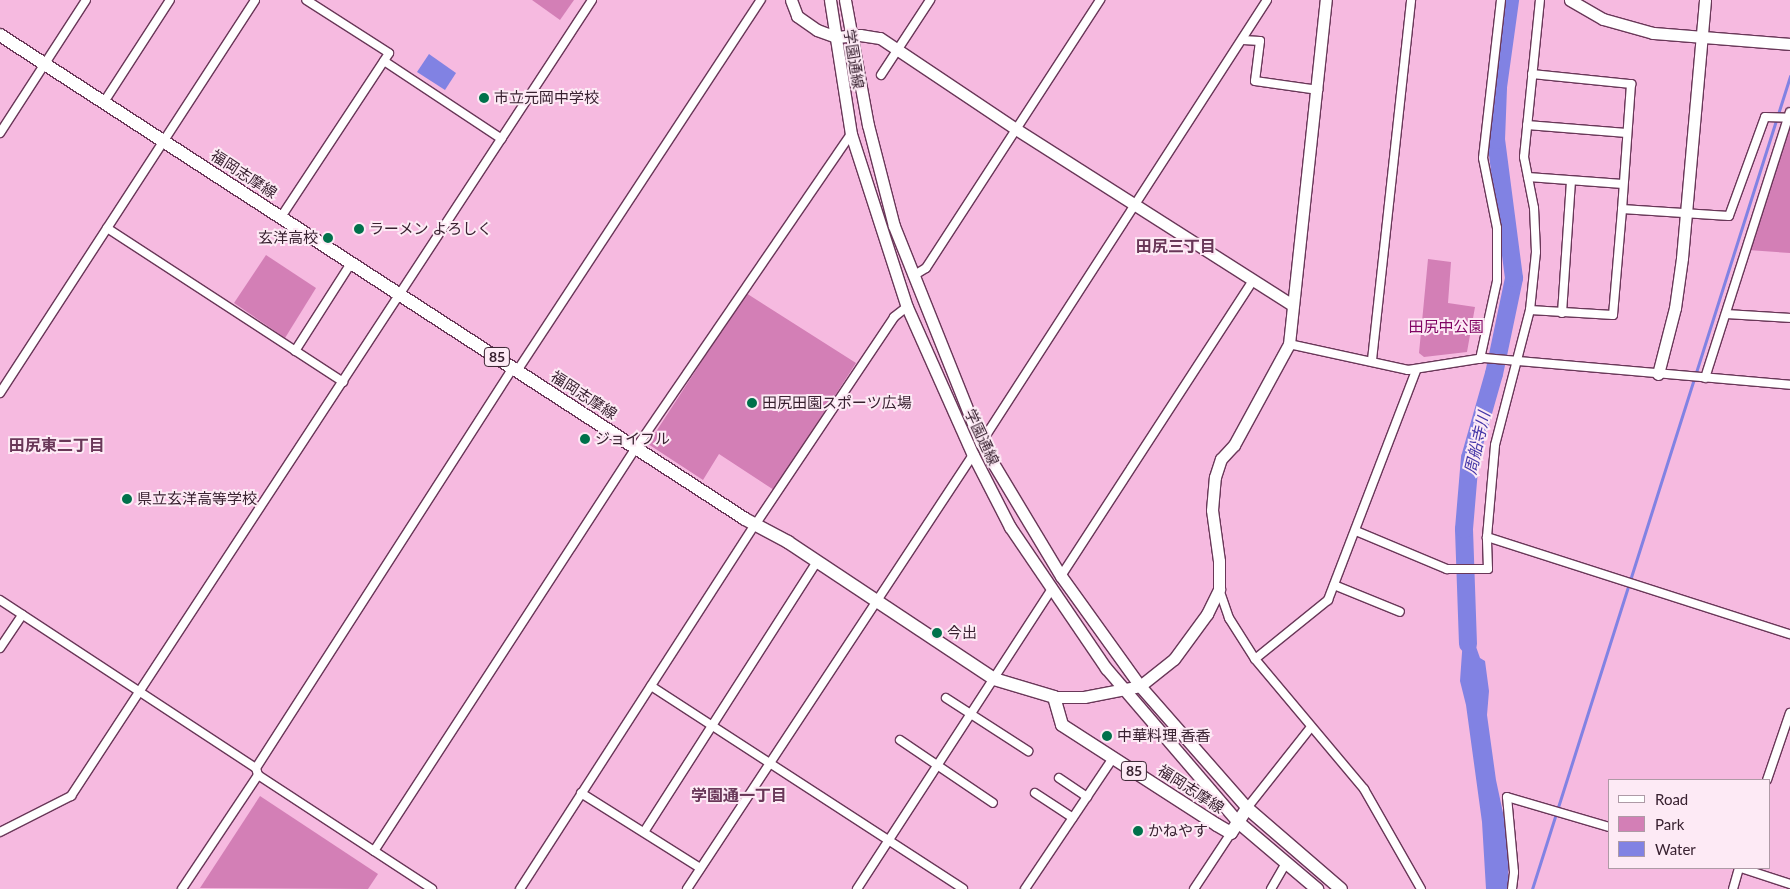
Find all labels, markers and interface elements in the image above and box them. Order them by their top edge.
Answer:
street label: 学園通線 [840,28,868,90]
place label: 市立元岡中学校 [494,89,599,107]
marker: 市立元岡中学校 [478,92,490,104]
street label: 福岡志摩線 [208,146,280,202]
place label: ラーメン よろしく [369,220,493,238]
marker: ラーメン よろしく [353,223,365,235]
place label: 玄洋高校 [258,229,318,247]
marker: 玄洋高校 [322,232,334,244]
district label: 田尻三丁目 [1136,236,1216,256]
park label: 田尻中公園 [1409,318,1483,336]
road number: 85 [483,346,511,368]
street label: 福岡志摩線 [548,367,620,423]
place label: 田尻田園スポーツ広場 [762,394,912,412]
marker: 田尻田園スポーツ広場 [746,397,758,409]
street label: 学園通線 [961,406,1003,468]
water label: 周船寺川 [1460,410,1494,476]
place label: ジョイフル [595,430,670,448]
marker: ジョイフル [579,433,591,445]
district label: 田尻東二丁目 [9,435,105,455]
place label: 県立玄洋高等学校 [137,490,257,508]
marker: 県立玄洋高等学校 [121,493,133,505]
place label: 今出 [947,624,977,642]
marker: 今出 [931,627,943,639]
place label: 中華料理 香香 [1117,727,1211,745]
marker: 中華料理 香香 [1101,730,1113,742]
road number: 85 [1120,759,1148,782]
street label: 福岡志摩線 [1155,761,1227,817]
legend [1608,779,1770,869]
district label: 学園通一丁目 [691,785,787,805]
text: Road [1655,790,1688,808]
text: Park [1655,815,1684,833]
place label: かねやす [1148,822,1208,840]
marker: かねやす [1132,825,1144,837]
text: Water [1655,840,1696,858]

